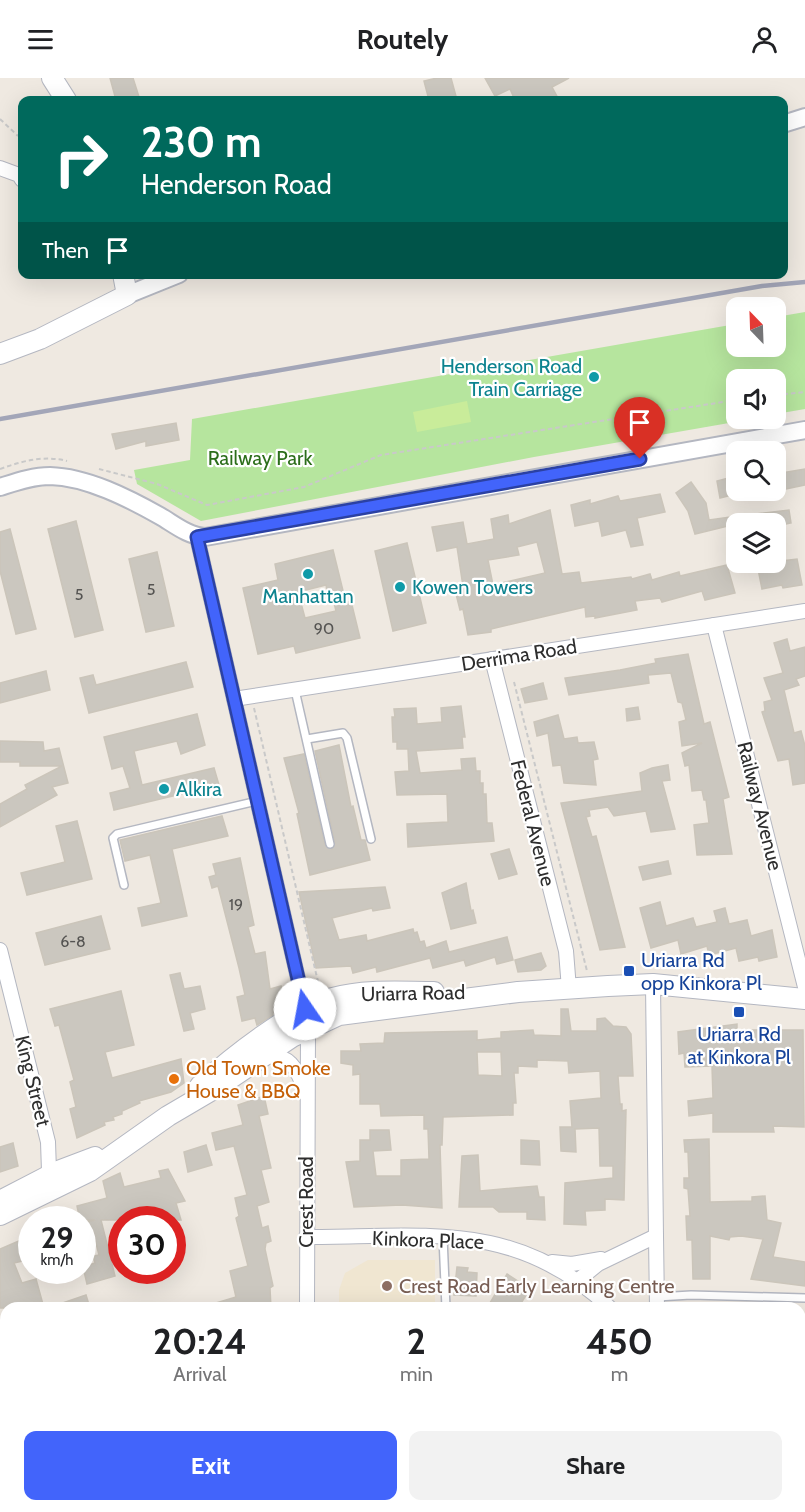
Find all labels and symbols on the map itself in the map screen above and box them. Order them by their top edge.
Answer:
north arrow [726,297,786,357]
place label: Henderson Road Train Carriage [441,354,582,401]
marker: Henderson Road Train Carriage [587,370,601,384]
pin [614,397,665,459]
park label: Railway Park [208,446,312,470]
marker: Manhattan [301,567,315,581]
place label: Kowen Towers [412,575,533,599]
house number: 5 [147,580,155,599]
marker: Kowen Towers [393,580,407,594]
place label: Manhattan [262,584,354,608]
house number: 5 [75,585,83,604]
house number: 90 [314,619,334,638]
street label: Derrima Road [460,634,578,676]
street label: Railway Avenue [732,739,788,873]
street label: Federal Avenue [506,757,560,889]
place label: Alkira [176,777,222,801]
marker: Alkira [157,782,171,796]
house number: 19 [229,895,243,914]
house number: 6-8 [60,932,86,951]
place label: Uriarra Rd opp Kinkora Pl [641,948,762,995]
marker: Uriarra Rd opp Kinkora Pl [622,964,636,978]
position arrow [273,977,337,1041]
street label: Uriarra Road [361,980,465,1006]
marker: Uriarra Rd at Kinkora Pl [732,1005,746,1019]
place label: Uriarra Rd at Kinkora Pl [687,1022,791,1069]
street label: King Street [10,1033,56,1129]
place label: Old Town Smoke House & BBQ [186,1056,331,1103]
marker: Old Town Smoke House & BBQ [167,1072,181,1086]
street label: Crest Road [294,1156,318,1248]
speed limit sign: 30 [108,1206,186,1284]
street label: Kinkora Place [372,1226,484,1254]
place label: Crest Road Early Learning Centre [399,1274,674,1298]
marker: Crest Road Early Learning Centre [380,1279,394,1293]

